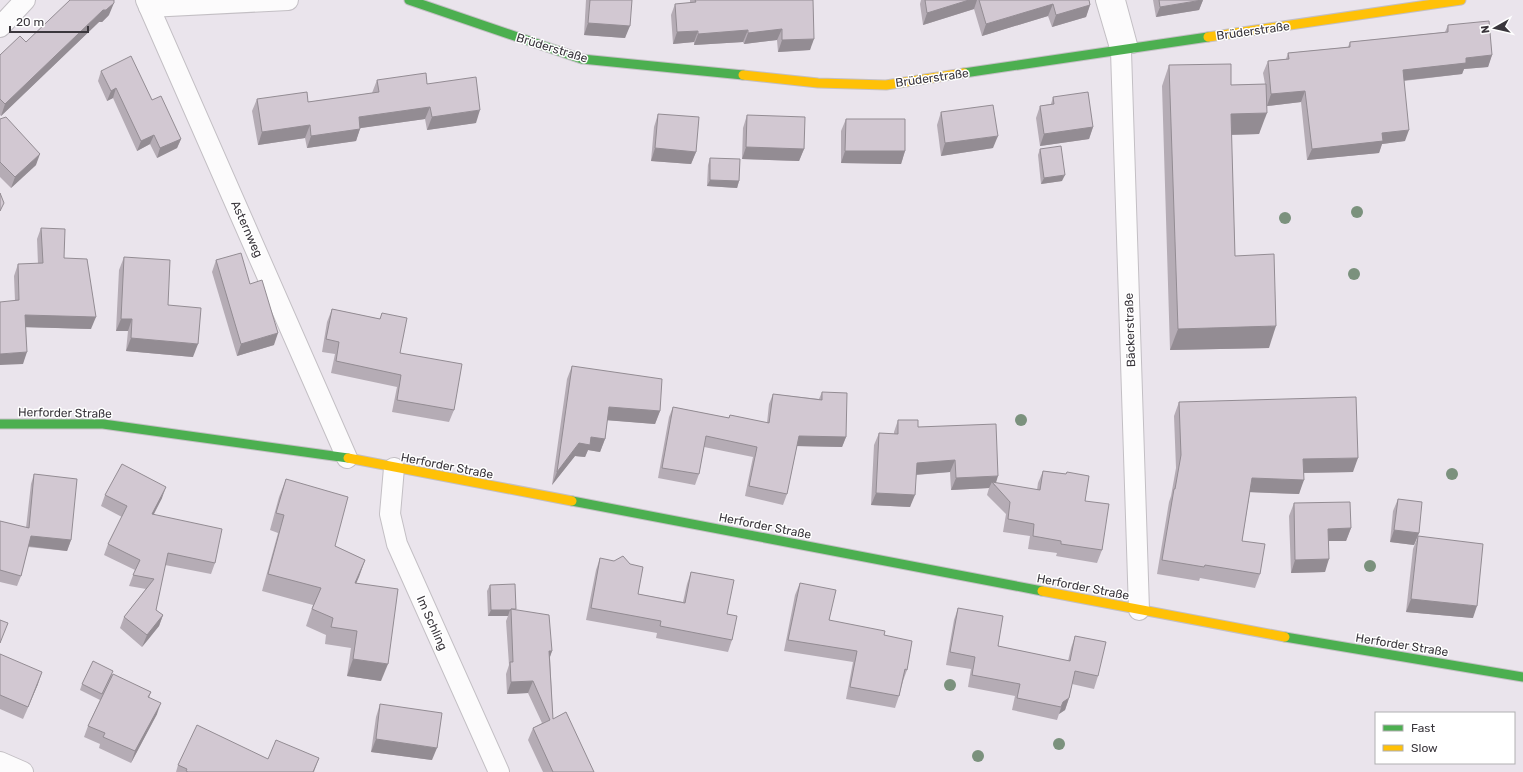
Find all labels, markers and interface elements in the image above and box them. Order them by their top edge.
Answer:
scale bar [10,8,88,34]
north arrow [1475,8,1515,48]
text: 20 m [16,15,44,29]
street label: Brüderstraße [1215,19,1291,43]
text: N [1479,24,1493,34]
street label: Brüderstraße [515,31,590,66]
street label: Brüderstraße [894,66,970,90]
street label: Asternweg [228,198,266,260]
street label: Bäckerstraße [1122,292,1138,367]
street label: Herforder Straße [18,405,112,421]
street label: Herforder Straße [400,450,495,482]
street label: Herforder Straße [718,510,813,542]
street label: Herforder Straße [1036,571,1131,603]
street label: Im Schling [414,593,450,653]
street label: Herforder Straße [1355,631,1450,659]
legend [1375,712,1515,764]
text: Fast [1411,721,1435,735]
text: Slow [1411,741,1438,755]

